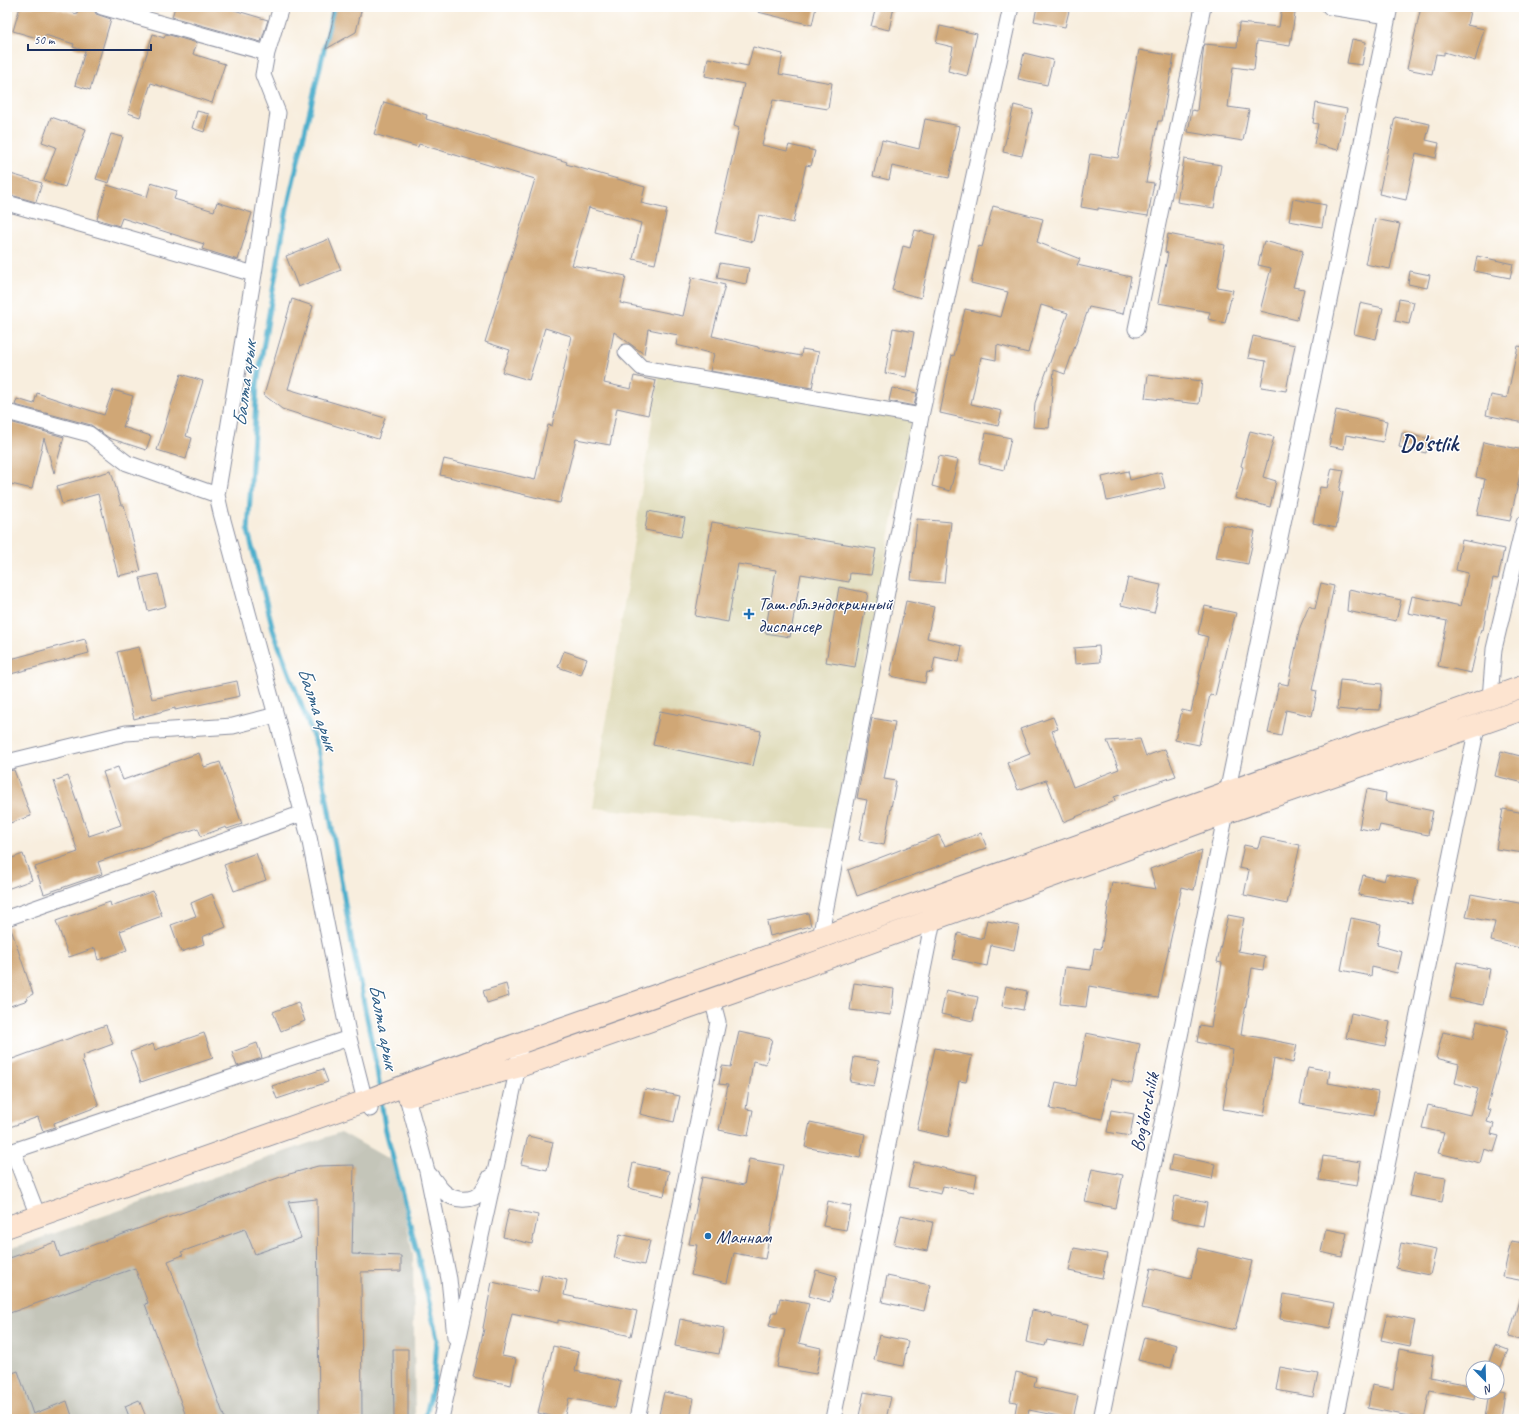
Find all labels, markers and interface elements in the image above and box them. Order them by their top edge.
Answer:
scale bar [28,26,151,52]
text: 50 m [34,32,56,48]
water label: Балта арык [227,337,263,428]
district label: Do'stlik [1400,429,1460,458]
place label: Таш.обл.эндокринный диспансер [758,592,894,638]
marker: Таш.обл.эндокринный диспансер [743,608,755,620]
water label: Балта арык [292,664,344,756]
water label: Балта арык [363,982,405,1074]
street label: Bog'dorchilik [1125,1069,1165,1154]
place label: Маннам [716,1225,772,1249]
marker: Маннам [703,1231,713,1241]
north arrow [1465,1360,1505,1400]
text: N [1481,1381,1495,1398]

